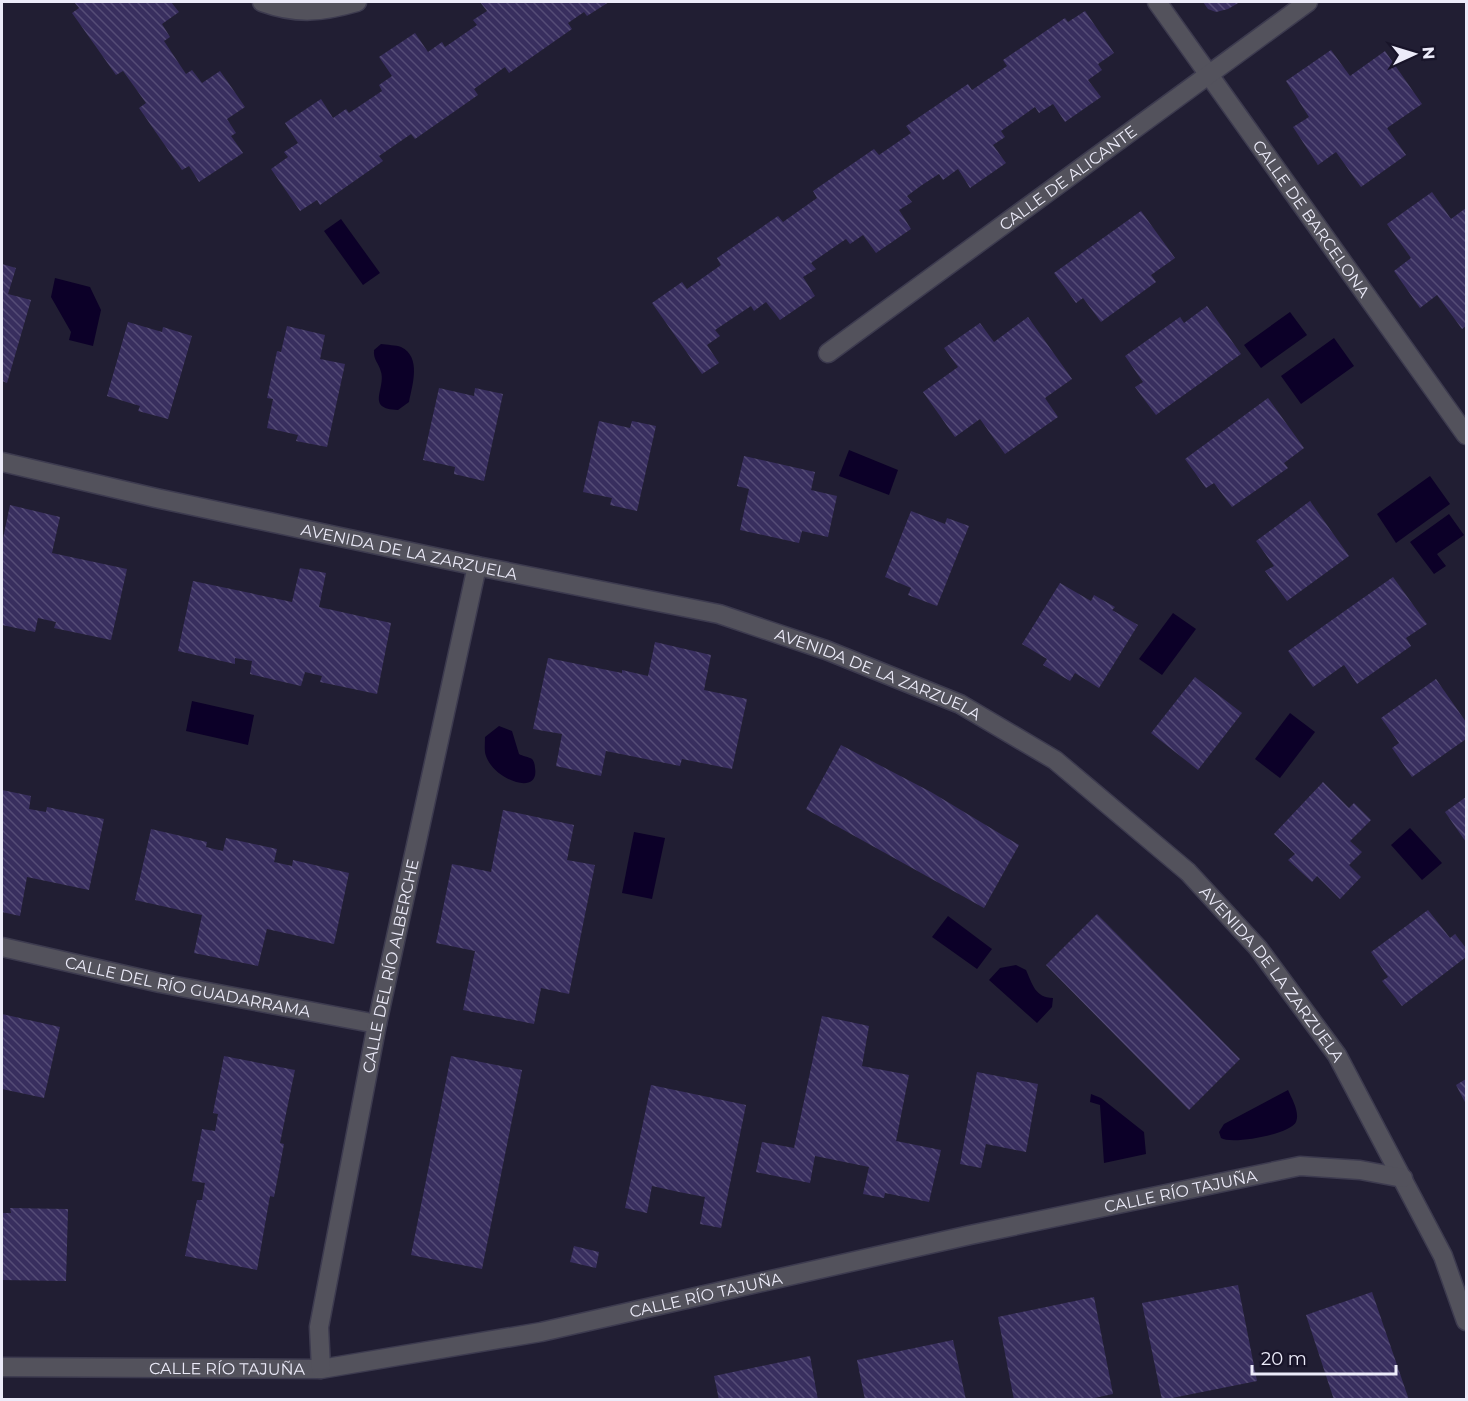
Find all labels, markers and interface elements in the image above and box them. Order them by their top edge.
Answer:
north arrow [1384,24,1444,84]
text: N [1419,46,1438,60]
street label: CALLE DE ALICANTE [995,121,1140,234]
street label: CALLE DE BARCELONA [1249,136,1374,301]
street label: AVENIDA DE LA ZARZUELA [299,519,520,583]
street label: AVENIDA DE LA ZARZUELA [773,624,985,724]
street label: CALLE DEL RÍO ALBERCHE [358,857,422,1075]
street label: AVENIDA DE LA ZARZUELA [1196,882,1349,1066]
street label: CALLE DEL RÍO GUADARRAMA [63,952,313,1021]
street label: CALLE RÍO TAJUÑA [1102,1166,1259,1216]
street label: CALLE RÍO TAJUÑA [628,1268,784,1321]
scale bar [1252,1338,1396,1376]
text: 20 m [1261,1348,1307,1370]
street label: CALLE RÍO TAJUÑA [149,1358,306,1378]

